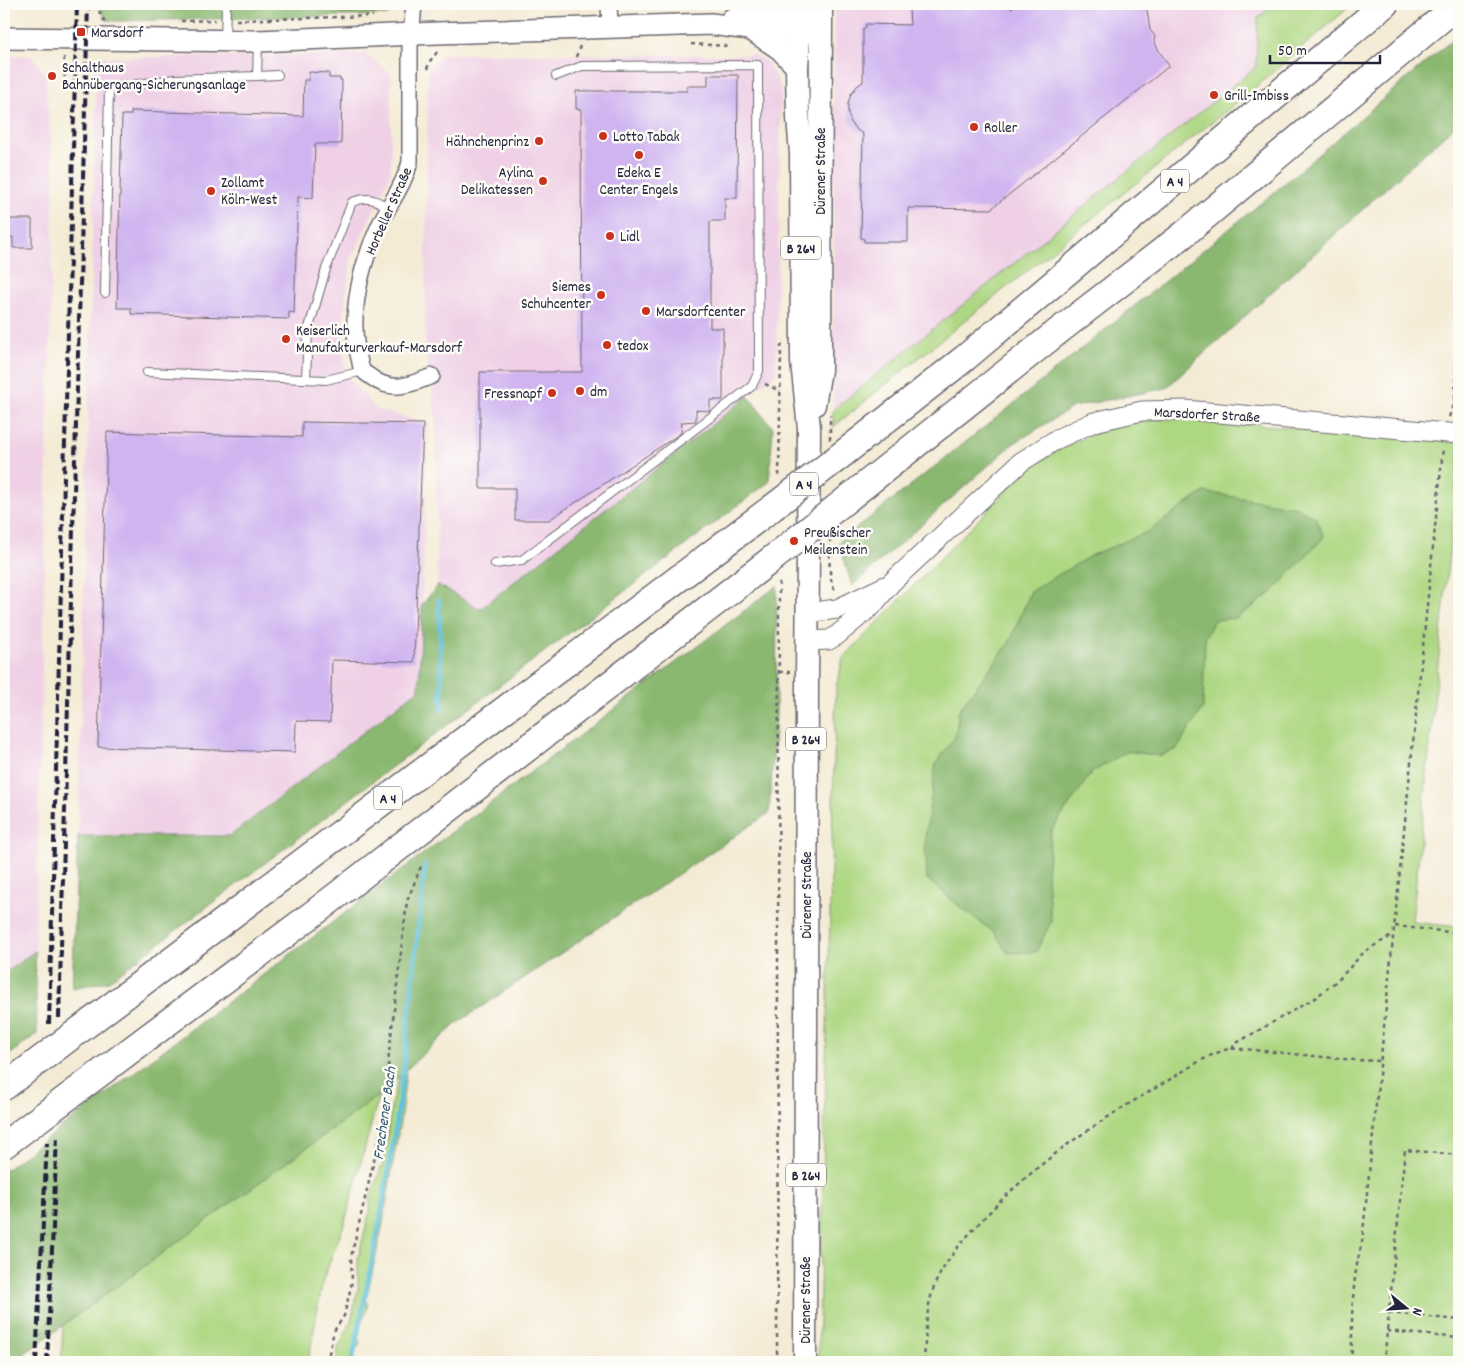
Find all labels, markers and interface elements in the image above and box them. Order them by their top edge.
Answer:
place label: Marsdorf [91,23,144,45]
marker: Marsdorf [75,26,87,38]
scale bar [1270,32,1380,64]
text: 50 m [1278,41,1307,63]
place label: Schalthaus Bahnübergang-Sicherungsanlage [62,58,246,97]
marker: Schalthaus Bahnübergang-Sicherungsanlage [46,70,58,82]
place label: Grill-Imbiss [1224,86,1289,108]
marker: Grill-Imbiss [1208,89,1220,101]
place label: Roller [984,118,1018,140]
marker: Roller [968,121,980,133]
place label: Lotto Tabak [613,127,680,149]
street label: Dürener Straße [811,127,833,215]
marker: Lotto Tabak [597,130,609,142]
place label: Hähnchenprinz [446,132,529,154]
marker: Hähnchenprinz [533,135,545,147]
marker: Edeka E Center Engels [633,149,645,161]
place label: Aylina Delikatessen [461,163,534,202]
place label: Edeka E Center Engels [600,163,678,202]
street label: Horbeller Straße [361,164,419,259]
road number: A 4 [1161,170,1189,192]
place label: Zollamt Köln-West [221,173,278,212]
marker: Aylina Delikatessen [537,175,549,187]
marker: Zollamt Köln-West [205,185,217,197]
place label: Lidl [620,227,640,249]
marker: Lidl [604,230,616,242]
road number: B 264 [781,237,821,260]
place label: Siemes Schuhcenter [521,277,591,316]
marker: Siemes Schuhcenter [595,289,607,301]
place label: Marsdorfcenter [656,302,746,324]
marker: Marsdorfcenter [640,305,652,317]
place label: Keiserlich Manufakturverkauf-Marsdorf [296,321,463,360]
marker: Keiserlich Manufakturverkauf-Marsdorf [280,333,292,345]
place label: tedox [617,336,649,358]
marker: tedox [601,339,613,351]
place label: dm [590,382,607,404]
place label: Fressnapf [484,384,543,406]
marker: dm [574,385,586,397]
marker: Fressnapf [546,387,558,399]
street label: Marsdorfer Straße [1153,402,1261,430]
road number: A 4 [790,472,818,496]
place label: Preußischer Meilenstein [804,523,871,562]
marker: Preußischer Meilenstein [788,535,800,547]
road number: B 264 [786,728,826,751]
road number: A 4 [374,786,402,810]
street label: Dürener Straße [797,851,819,939]
water label: Frechener Bach [368,1065,403,1161]
road number: B 264 [786,1164,826,1186]
street label: Dürener Straße [796,1256,818,1344]
north arrow [1380,1284,1430,1334]
text: N [1406,1305,1427,1318]

